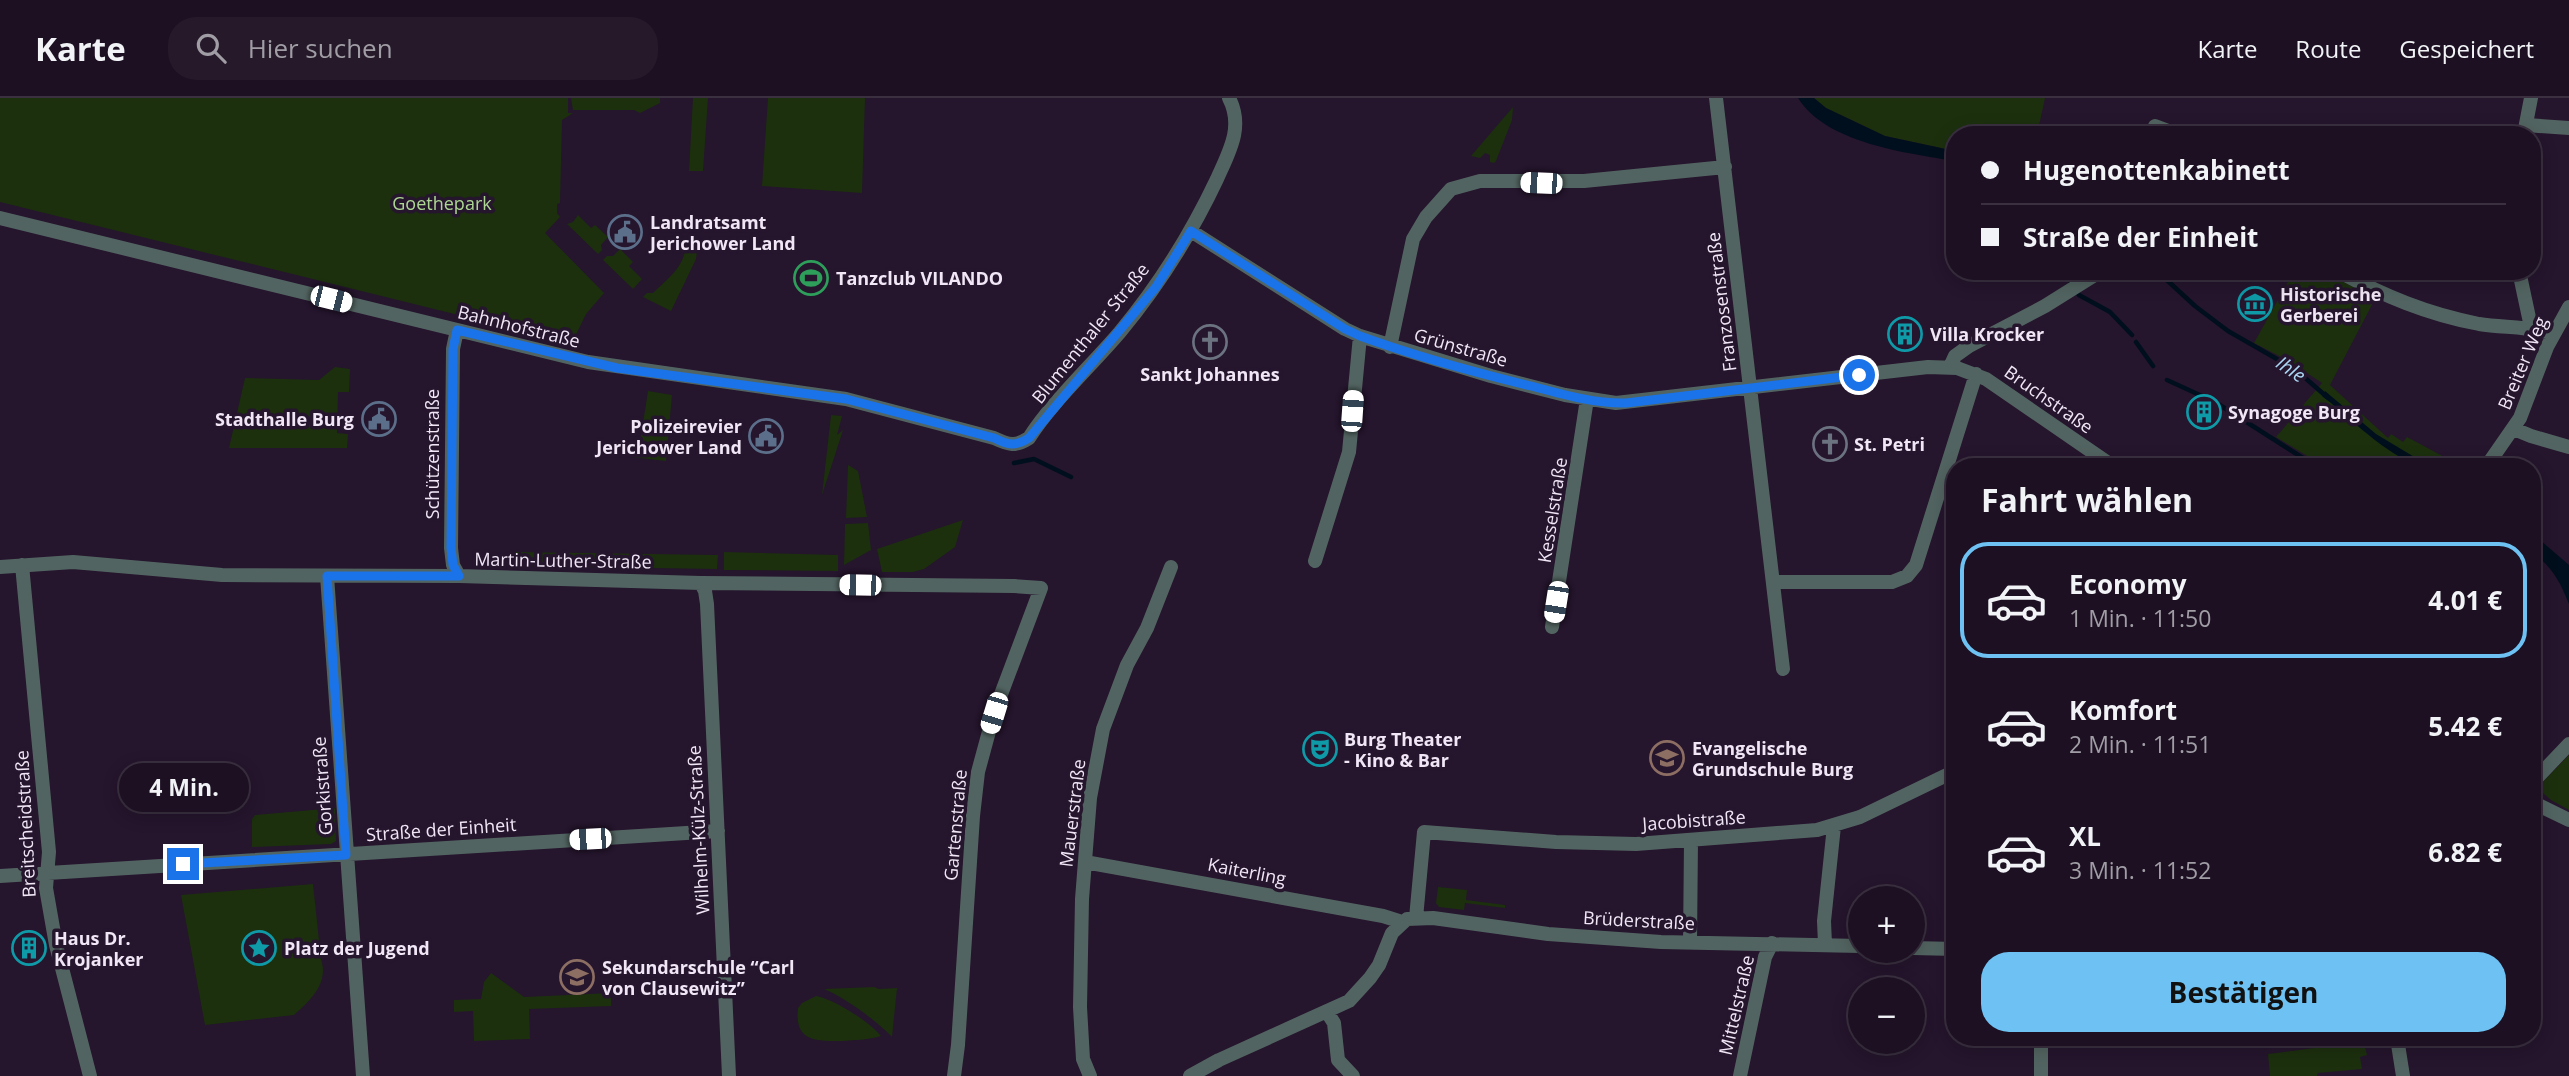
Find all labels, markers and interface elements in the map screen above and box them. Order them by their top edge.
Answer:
search box [168,17,658,80]
text: Karte [35,26,126,71]
icon: search [192,29,230,67]
text: Hier suchen [248,30,393,66]
text: Karte [2197,32,2257,65]
text: Route [2295,32,2361,65]
text: Gespeichert [2399,32,2534,65]
text: Hugenottenkabinett [2023,152,2289,188]
car [1520,172,1563,194]
park label: Goethepark [392,191,492,215]
place label: Landratsamt Jerichower Land [648,210,796,255]
public building icon: Landratsamt Jerichower Land [606,213,644,251]
text: Straße der Einheit [2023,219,2258,255]
street label: Franzosenstraße [1701,231,1741,373]
street label: Blumenthaler Straße [1026,258,1154,408]
sports icon: Tanzclub VILANDO [792,259,830,297]
place label: Tanzclub VILANDO [836,266,1003,290]
place label: Historische Gerberei [2280,282,2382,327]
car [309,284,354,314]
museum icon: Historische Gerberei [2236,285,2274,323]
street label: Bahnhofstraße [455,299,583,353]
street label: Breiter Weg [2492,313,2552,413]
building icon: Villa Krocker [1886,315,1924,353]
street label: Grünstraße [1411,322,1511,372]
place label: Villa Krocker [1930,322,2044,346]
church icon: Sankt Johannes [1191,323,1229,361]
water label: Ihle [2271,350,2311,388]
route start [1843,359,1875,391]
street label: Bruchstraße [2000,360,2098,438]
place label: Sankt Johannes [1140,362,1280,386]
street label: Schützenstraße [420,389,444,519]
car [1341,389,1364,433]
building icon: Synagoge Burg [2185,393,2223,431]
public building icon: Stadthalle Burg [360,400,398,438]
place label: Synagoge Burg [2228,400,2360,424]
place label: Stadthalle Burg [215,407,354,431]
place label: Polizeirevier Jerichower Land [594,414,742,459]
public building icon: Polizeirevier Jerichower Land [747,417,785,455]
church icon: St. Petri [1811,425,1849,463]
place label: St. Petri [1854,432,1925,456]
street label: Kesselstraße [1532,455,1572,565]
text: Fahrt wählen [1981,478,2193,521]
street label: Martin-Luther-Straße [474,546,652,574]
text: Economy [2069,566,2187,602]
icon: car [1985,569,2048,632]
car [839,574,882,596]
car [1543,580,1570,624]
text: 4.01 € [2428,582,2502,618]
text: 1 Min. · 11:50 [2069,602,2211,634]
car [978,690,1011,736]
text: Komfort [2069,692,2177,728]
icon: car [1985,695,2048,758]
text: 5.42 € [2428,708,2502,744]
place label: Burg Theater - Kino & Bar [1344,727,1461,772]
text: 2 Min. · 11:51 [2069,728,2211,760]
theatre icon: Burg Theater - Kino & Bar [1301,730,1339,768]
street label: Gorkistraße [307,736,337,836]
place label: Evangelische Grundschule Burg [1692,736,1853,781]
school or university icon: Evangelische Grundschule Burg [1648,739,1686,777]
street label: Wilhelm-Külz-Straße [682,745,714,915]
street label: Breitscheidstraße [9,750,41,898]
street label: Mauerstraße [1053,758,1091,868]
callout: 4 Min. [118,762,248,812]
street label: Gartenstraße [938,768,972,882]
text: 4 Min. [149,771,219,803]
street label: Jacobistraße [1640,804,1746,836]
street label: Straße der Einheit [365,812,517,846]
text: XL [2069,818,2101,854]
icon: car [1985,821,2048,884]
car [569,827,612,851]
text: 6.82 € [2428,834,2502,870]
route end [167,848,199,880]
street label: Kaiterling [1206,852,1288,890]
text: 3 Min. · 11:52 [2069,854,2211,886]
map controls [1848,886,1925,1054]
button: + [1848,886,1925,963]
street label: Brüderstraße [1582,905,1696,935]
place label: Haus Dr. Krojanker [54,926,143,971]
building icon: Haus Dr. Krojanker [10,929,48,967]
place icon: Platz der Jugend [240,929,278,967]
place label: Platz der Jugend [284,936,430,960]
button: Bestätigen [1981,952,2506,1032]
street label: Mittelstraße [1713,953,1759,1057]
place label: Sekundarschule “Carl von Clausewitz” [602,955,795,1000]
school or university icon: Sekundarschule “Carl von Clausewitz” [558,958,596,996]
button: − [1848,977,1925,1054]

